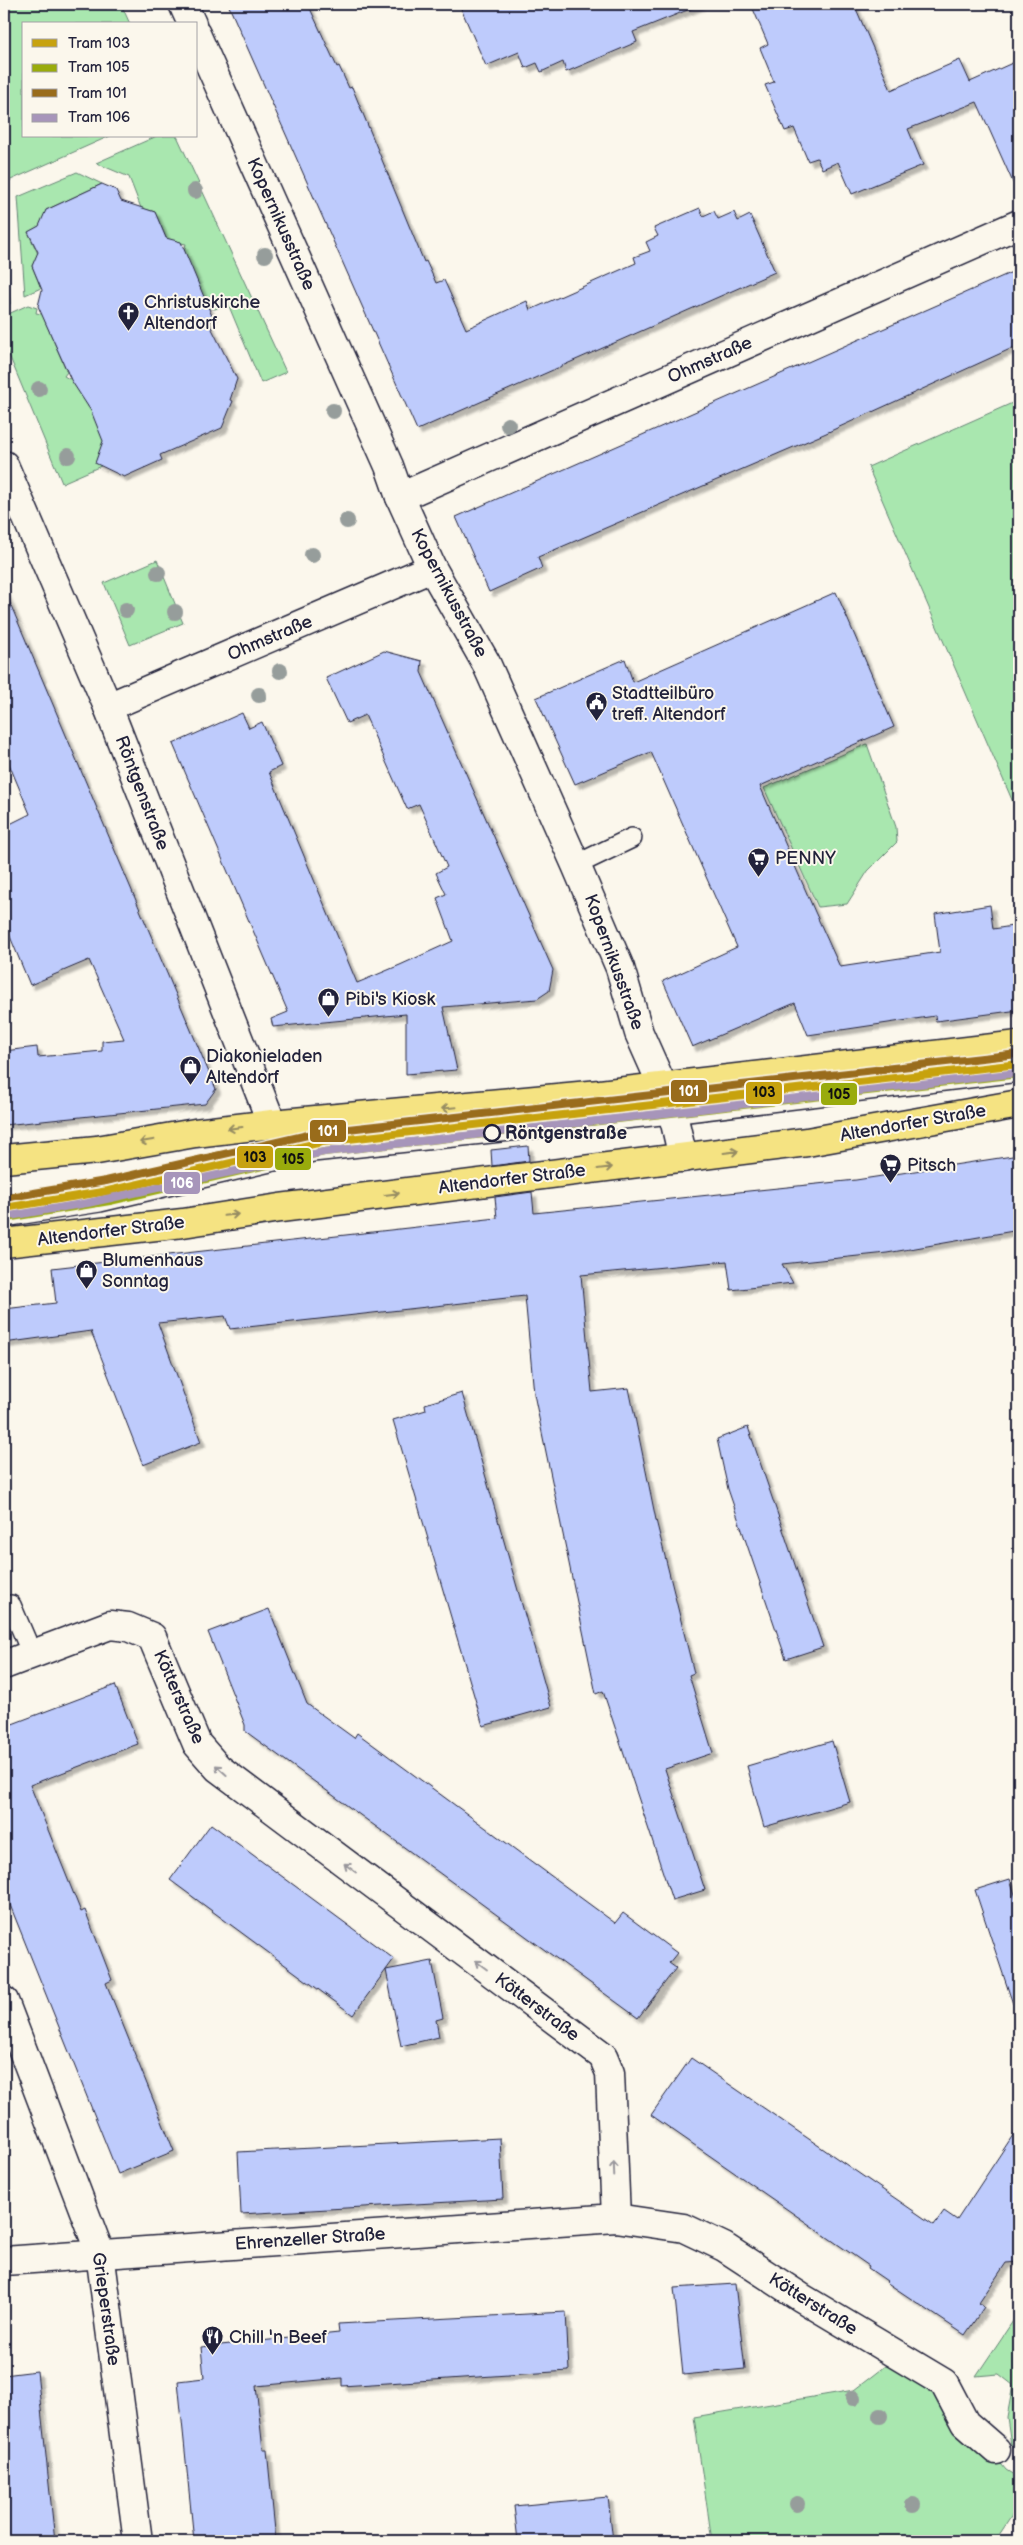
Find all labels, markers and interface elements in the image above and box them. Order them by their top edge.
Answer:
legend [22,22,198,138]
text: Tram 103 [68,34,130,53]
text: Tram 105 [68,58,130,77]
text: Tram 101 [68,84,127,103]
text: Tram 106 [68,108,130,127]
street label: Kopernikusstraße [242,155,320,294]
place label: Christuskirche Altendorf [144,292,260,334]
church icon: Christuskirche Altendorf [116,300,140,331]
street label: Ohmstraße [665,332,756,388]
street label: Kopernikusstraße [406,525,492,661]
street label: Ohmstraße [224,611,316,665]
place label: Stadtteilbüro treff. Altendorf [612,683,726,725]
public building icon: Stadtteilbüro treff. Altendorf [584,691,608,722]
street label: Röntgenstraße [111,733,174,853]
supermarket icon: PENNY [747,846,771,877]
place label: PENNY [775,848,836,869]
street label: Kopernikusstraße [580,891,648,1033]
shop icon: Pibi's Kiosk [317,987,341,1018]
place label: Pibi's Kiosk [345,989,435,1010]
place label: Diakonieladen Altendorf [206,1046,323,1088]
shop icon: Diakonieladen Altendorf [178,1054,202,1085]
line badge: 101 [670,1079,708,1103]
line badge: 103 [745,1081,783,1105]
line badge: 105 [820,1082,858,1106]
text: 101 [679,1083,699,1100]
text: 103 [753,1084,775,1101]
text: 105 [828,1086,850,1103]
street label: Altendorfer Straße [838,1100,988,1146]
one-way arrow [441,1103,457,1113]
line badge: 101 [309,1119,347,1143]
one-way arrow [227,1123,243,1133]
text: 101 [318,1123,338,1140]
place label: Röntgenstraße [505,1123,627,1144]
marker: Röntgenstraße [483,1124,501,1142]
one-way arrow [140,1137,156,1147]
line badge: 103 [236,1145,274,1169]
line badge: 105 [274,1147,312,1171]
one-way arrow [723,1147,739,1157]
text: 103 [244,1149,266,1166]
text: 105 [282,1151,304,1168]
supermarket icon: Pitsch [879,1153,903,1184]
place label: Pitsch [907,1155,956,1176]
street label: Altendorfer Straße [437,1160,587,1198]
one-way arrow [597,1163,613,1173]
line badge: 106 [163,1171,201,1195]
text: 106 [170,1175,194,1192]
one-way arrow [384,1189,400,1199]
one-way arrow [223,1210,239,1220]
street label: Altendorfer Straße [36,1212,186,1250]
place label: Blumenhaus Sonntag [102,1250,203,1292]
shop icon: Blumenhaus Sonntag [74,1258,98,1289]
street label: Kötterstraße [149,1647,209,1747]
one-way arrow [214,1764,227,1776]
one-way arrow [343,1863,357,1873]
one-way arrow [474,1960,488,1970]
street label: Kötterstraße [491,1968,584,2046]
one-way arrow [610,2162,619,2178]
street label: Ehrenzeller Straße [234,2223,386,2255]
street label: Grieperstraße [88,2251,124,2367]
street label: Kötterstraße [765,2268,861,2340]
restaurant icon: Chill 'n Beef [201,2325,225,2356]
place label: Chill 'n Beef [229,2327,328,2348]

